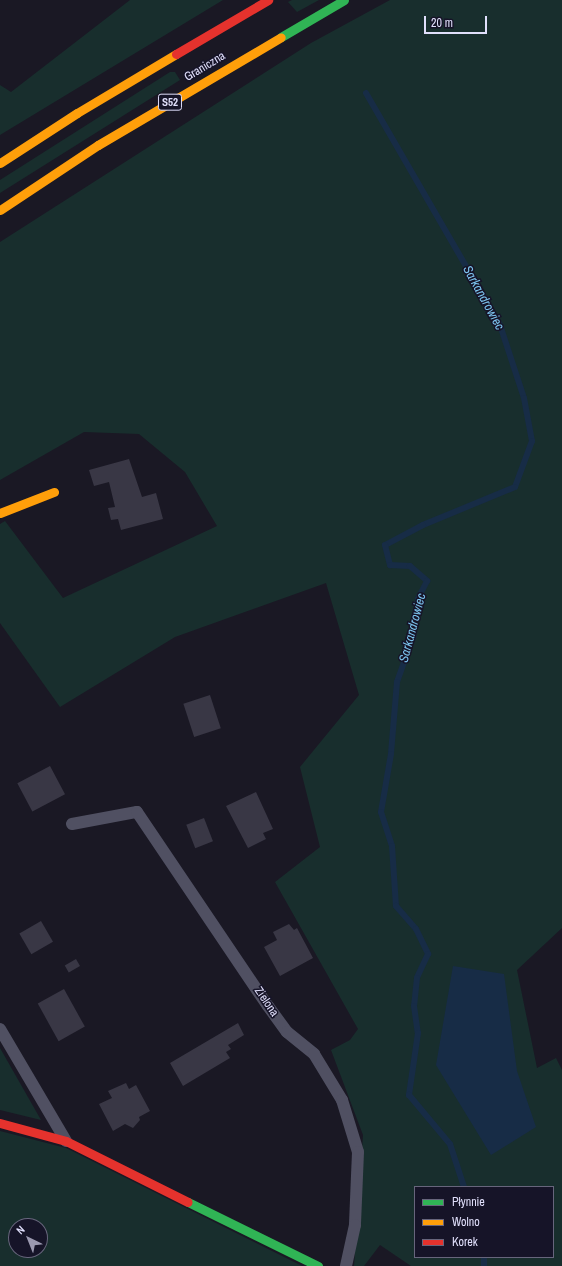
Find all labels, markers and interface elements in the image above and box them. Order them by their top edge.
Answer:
scale bar [426,8,489,34]
text: 20 m [431,15,453,31]
street label: Graniczna [182,49,228,85]
road number: S52 [157,93,183,111]
water label: Sarkandrowiec [459,263,507,333]
water label: Sarkandrowiec [396,592,430,664]
street label: Zielona [251,984,281,1020]
legend [414,1186,554,1258]
text: Płynnie [452,1194,485,1210]
text: Wolno [452,1214,480,1230]
north arrow [8,1218,48,1258]
text: N [13,1223,28,1237]
text: Korek [452,1234,478,1250]

